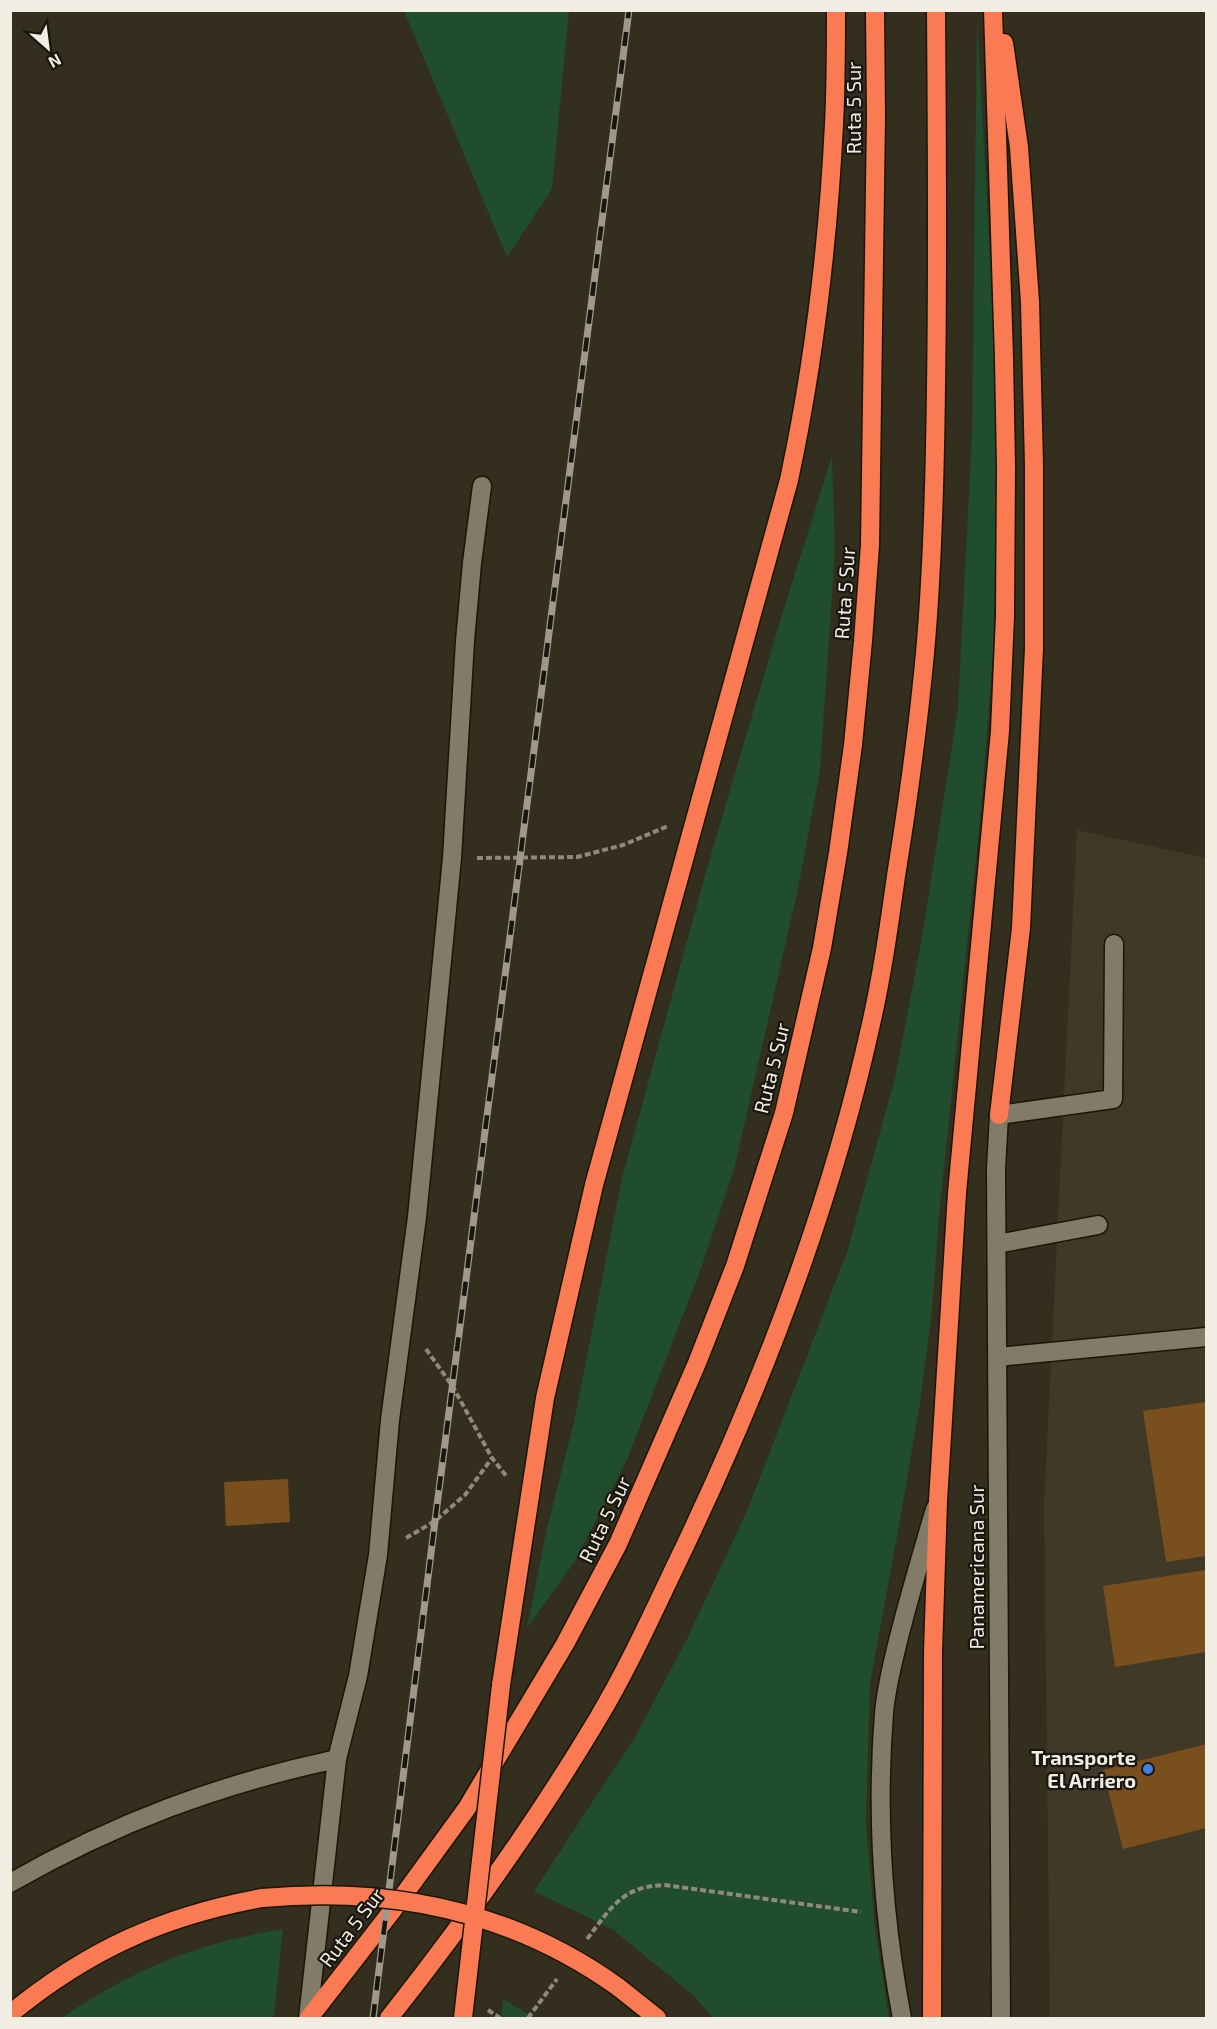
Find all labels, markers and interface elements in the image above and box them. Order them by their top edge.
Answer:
north arrow [18,18,78,78]
text: N [46,51,65,73]
street label: Ruta 5 Sur [841,62,865,154]
street label: Ruta 5 Sur [829,546,859,640]
street label: Ruta 5 Sur [748,1020,794,1116]
street label: Ruta 5 Sur [573,1472,635,1566]
street label: Panamericana Sur [964,1485,988,1650]
place label: Transporte El Arriero [1031,1745,1136,1792]
marker: Transporte El Arriero [1141,1762,1155,1776]
street label: Ruta 5 Sur [314,1883,388,1971]

